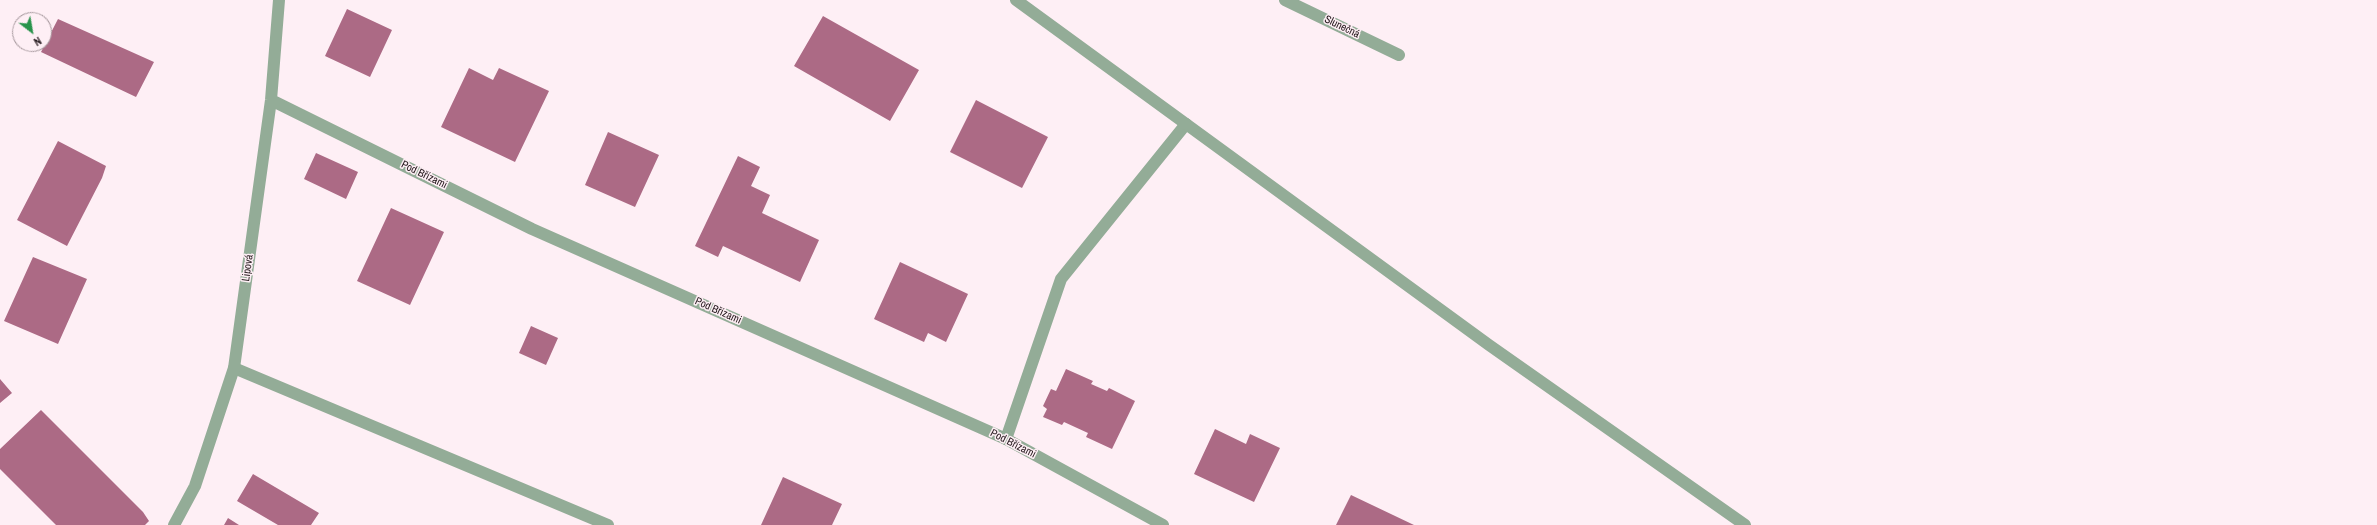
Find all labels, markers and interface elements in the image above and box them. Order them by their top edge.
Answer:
north arrow [12,12,52,52]
street label: Slunečná [1322,13,1362,41]
text: N [31,34,44,49]
street label: Pod Břízami [399,158,449,192]
street label: Lipová [240,254,256,282]
street label: Pod Břízami [693,295,743,327]
street label: Pod Břízami [988,427,1038,461]

